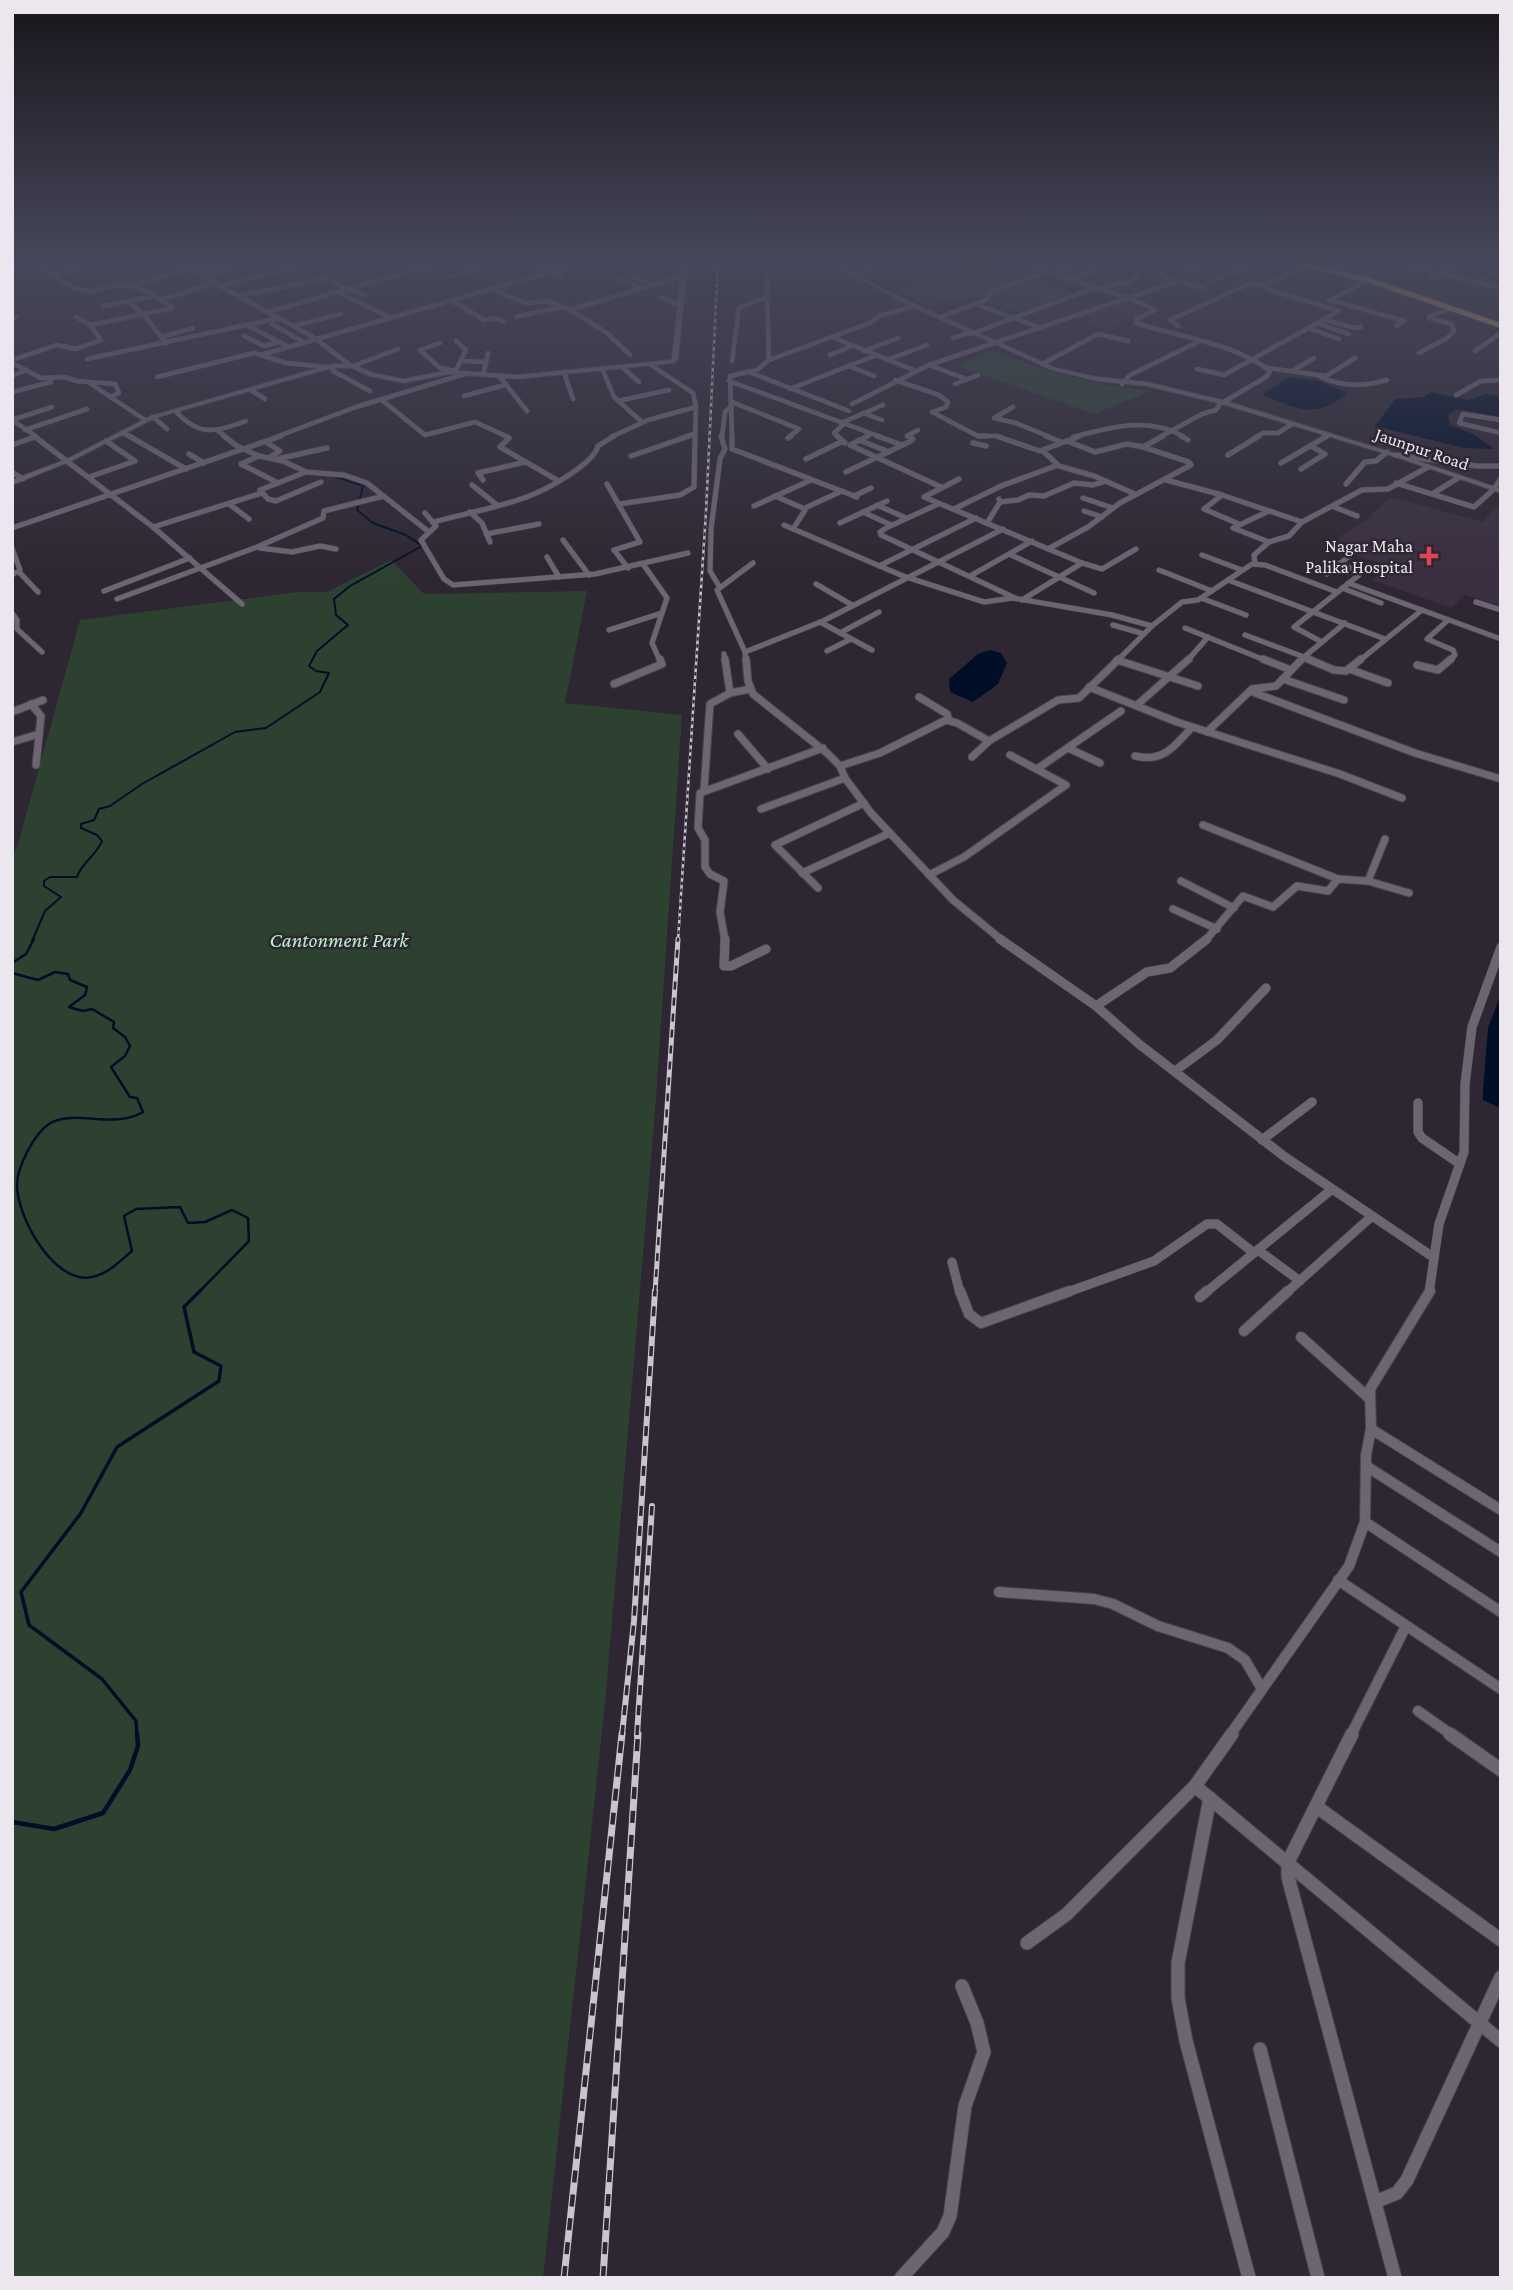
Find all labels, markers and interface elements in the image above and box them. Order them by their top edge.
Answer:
street label: Jaunpur Road [1370,423,1472,475]
place label: Nagar Maha Palika Hospital [1305,536,1413,577]
marker: Nagar Maha Palika Hospital [1419,546,1439,566]
park label: Cantonment Park [269,928,409,952]

